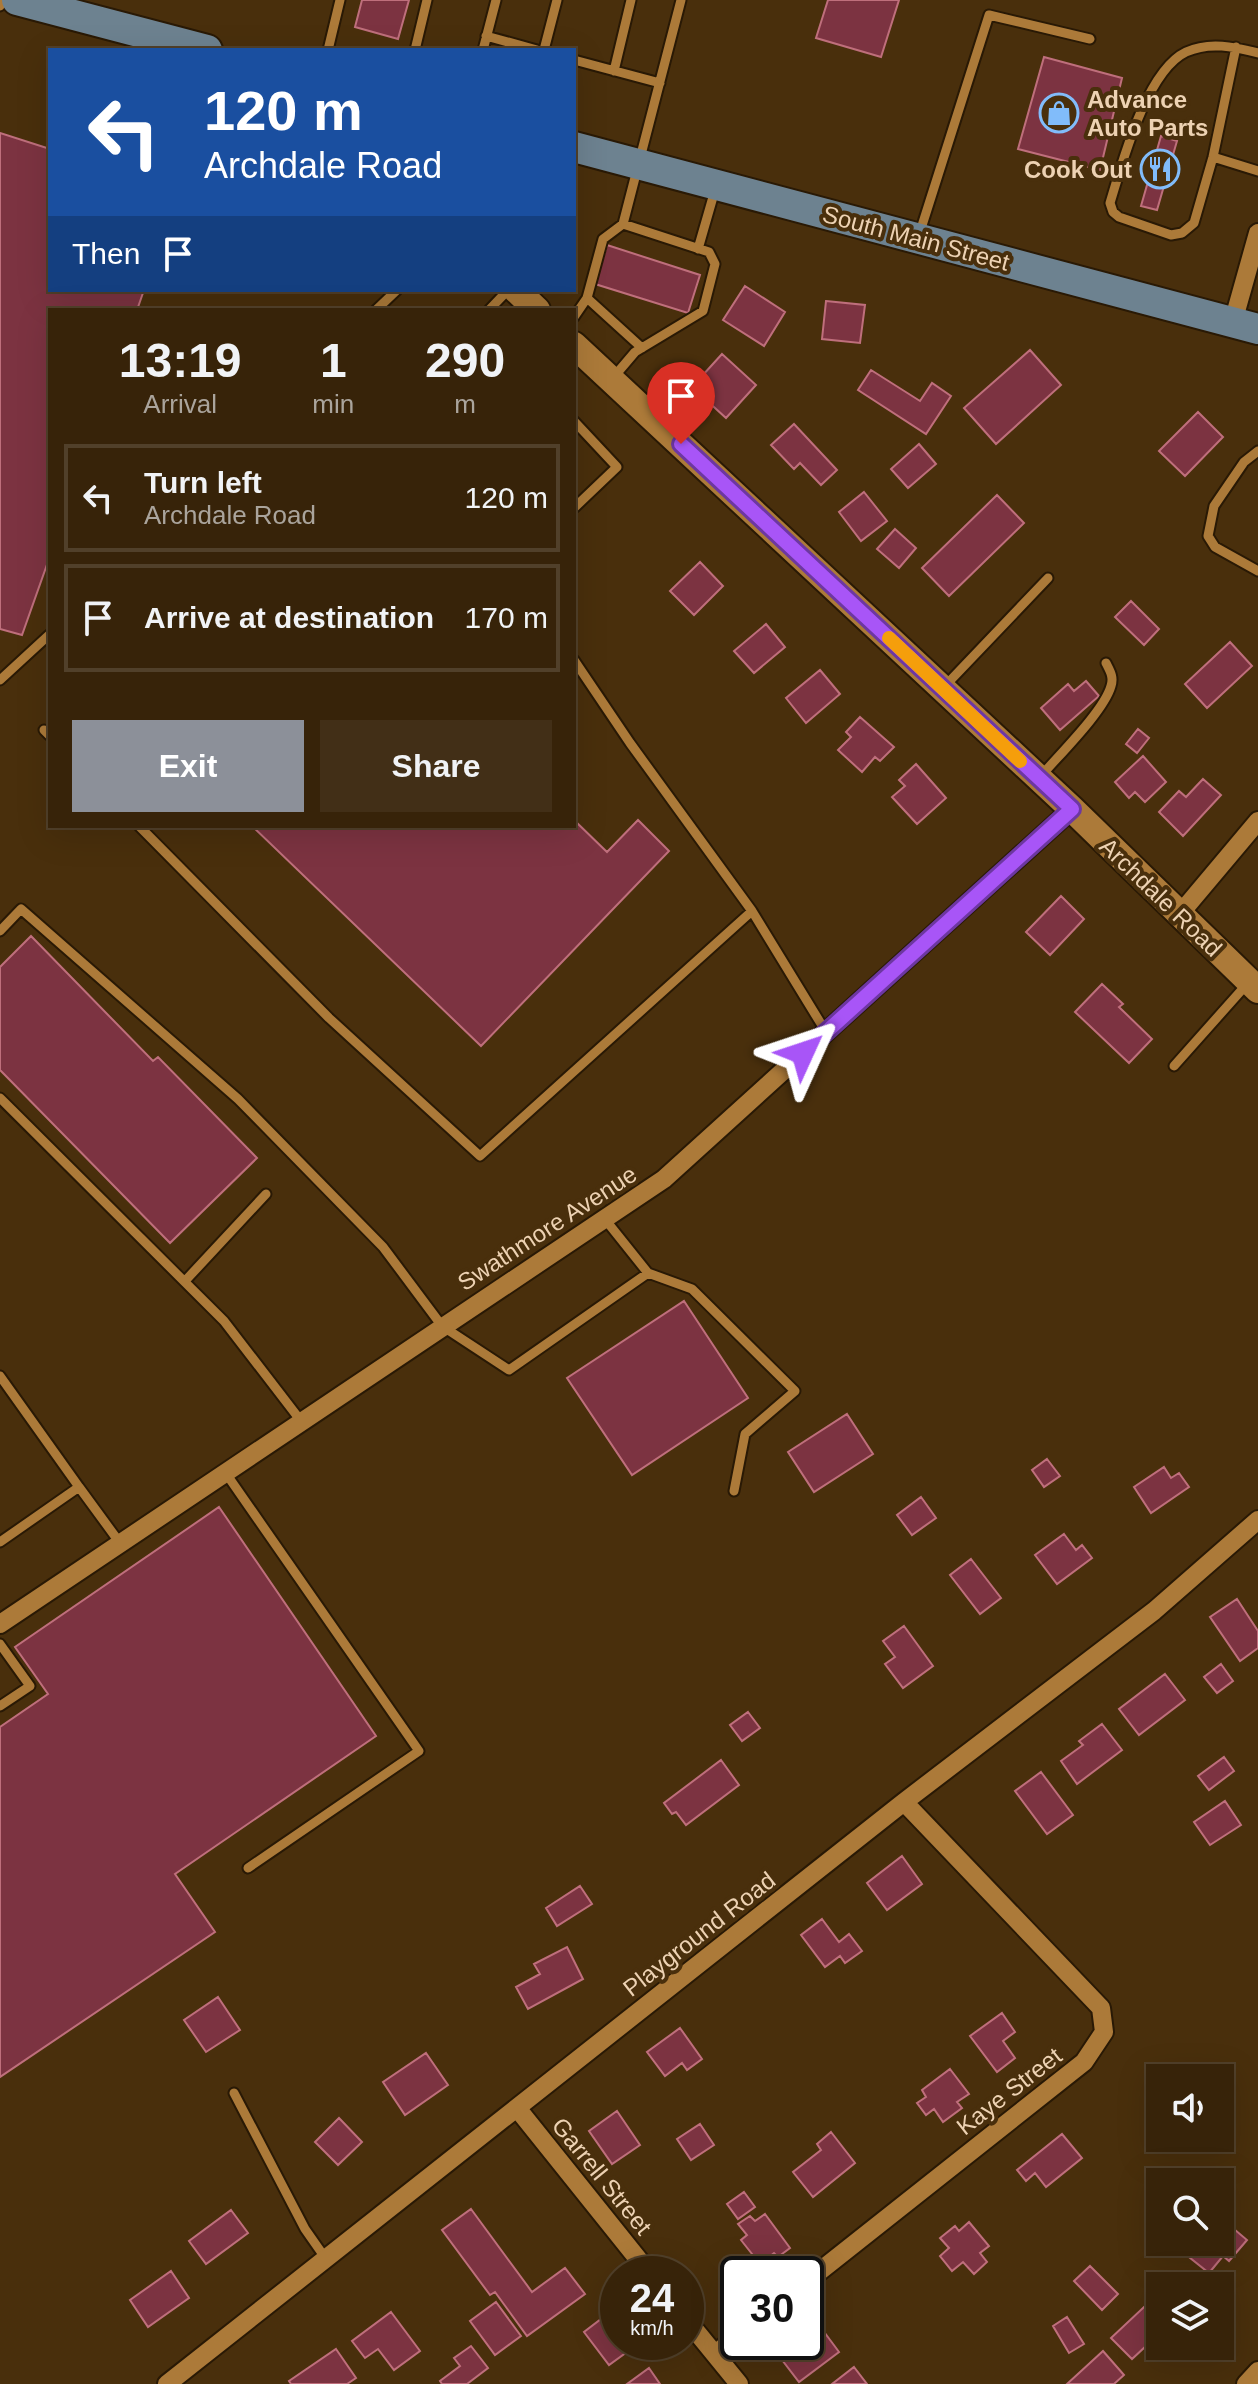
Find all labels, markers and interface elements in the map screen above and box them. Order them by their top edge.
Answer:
text: 120 m [204,79,363,142]
icon: left [72,80,176,184]
place label: Advance Auto Parts [1087,86,1208,141]
shop icon: Advance Auto Parts [1038,92,1080,134]
text: Archdale Road [204,145,442,186]
restaurant icon: Cook Out [1139,148,1181,190]
place label: Cook Out [1024,156,1132,183]
street label: South Main Street [820,200,1013,276]
icon: arrive [156,232,200,276]
text: Then [72,237,140,270]
text: 13:19 [119,334,242,387]
text: 1 [320,334,347,387]
text: 290 [425,334,505,387]
pin [647,362,715,444]
icon: arrive [659,374,703,418]
text: Arrival [143,389,217,419]
text: min [312,389,354,419]
text: m [454,389,476,419]
text: Turn left [144,466,262,499]
icon: left [76,476,120,520]
text: 120 m [465,481,548,514]
text: Archdale Road [144,500,316,530]
icon: arrive [76,596,120,640]
text: Arrive at destination [144,601,434,634]
text: 170 m [465,601,548,634]
button: Exit [72,720,304,812]
button: Share [320,720,552,812]
street label: Archdale Road [1095,832,1227,962]
position arrow [761,1011,845,1095]
street label: Swathmore Avenue [453,1160,641,1296]
street label: Playground Road [618,1866,780,2002]
street label: Kaye Street [951,2042,1067,2140]
map controls [1146,2064,1234,2360]
button: sound [1146,2064,1234,2152]
street label: Garrell Street [547,2112,658,2240]
button: search [1146,2168,1234,2256]
speed limit sign: 30 [720,2256,824,2360]
button: layers [1146,2272,1234,2360]
text: 24 [630,2276,674,2320]
text: km/h [630,2317,674,2339]

